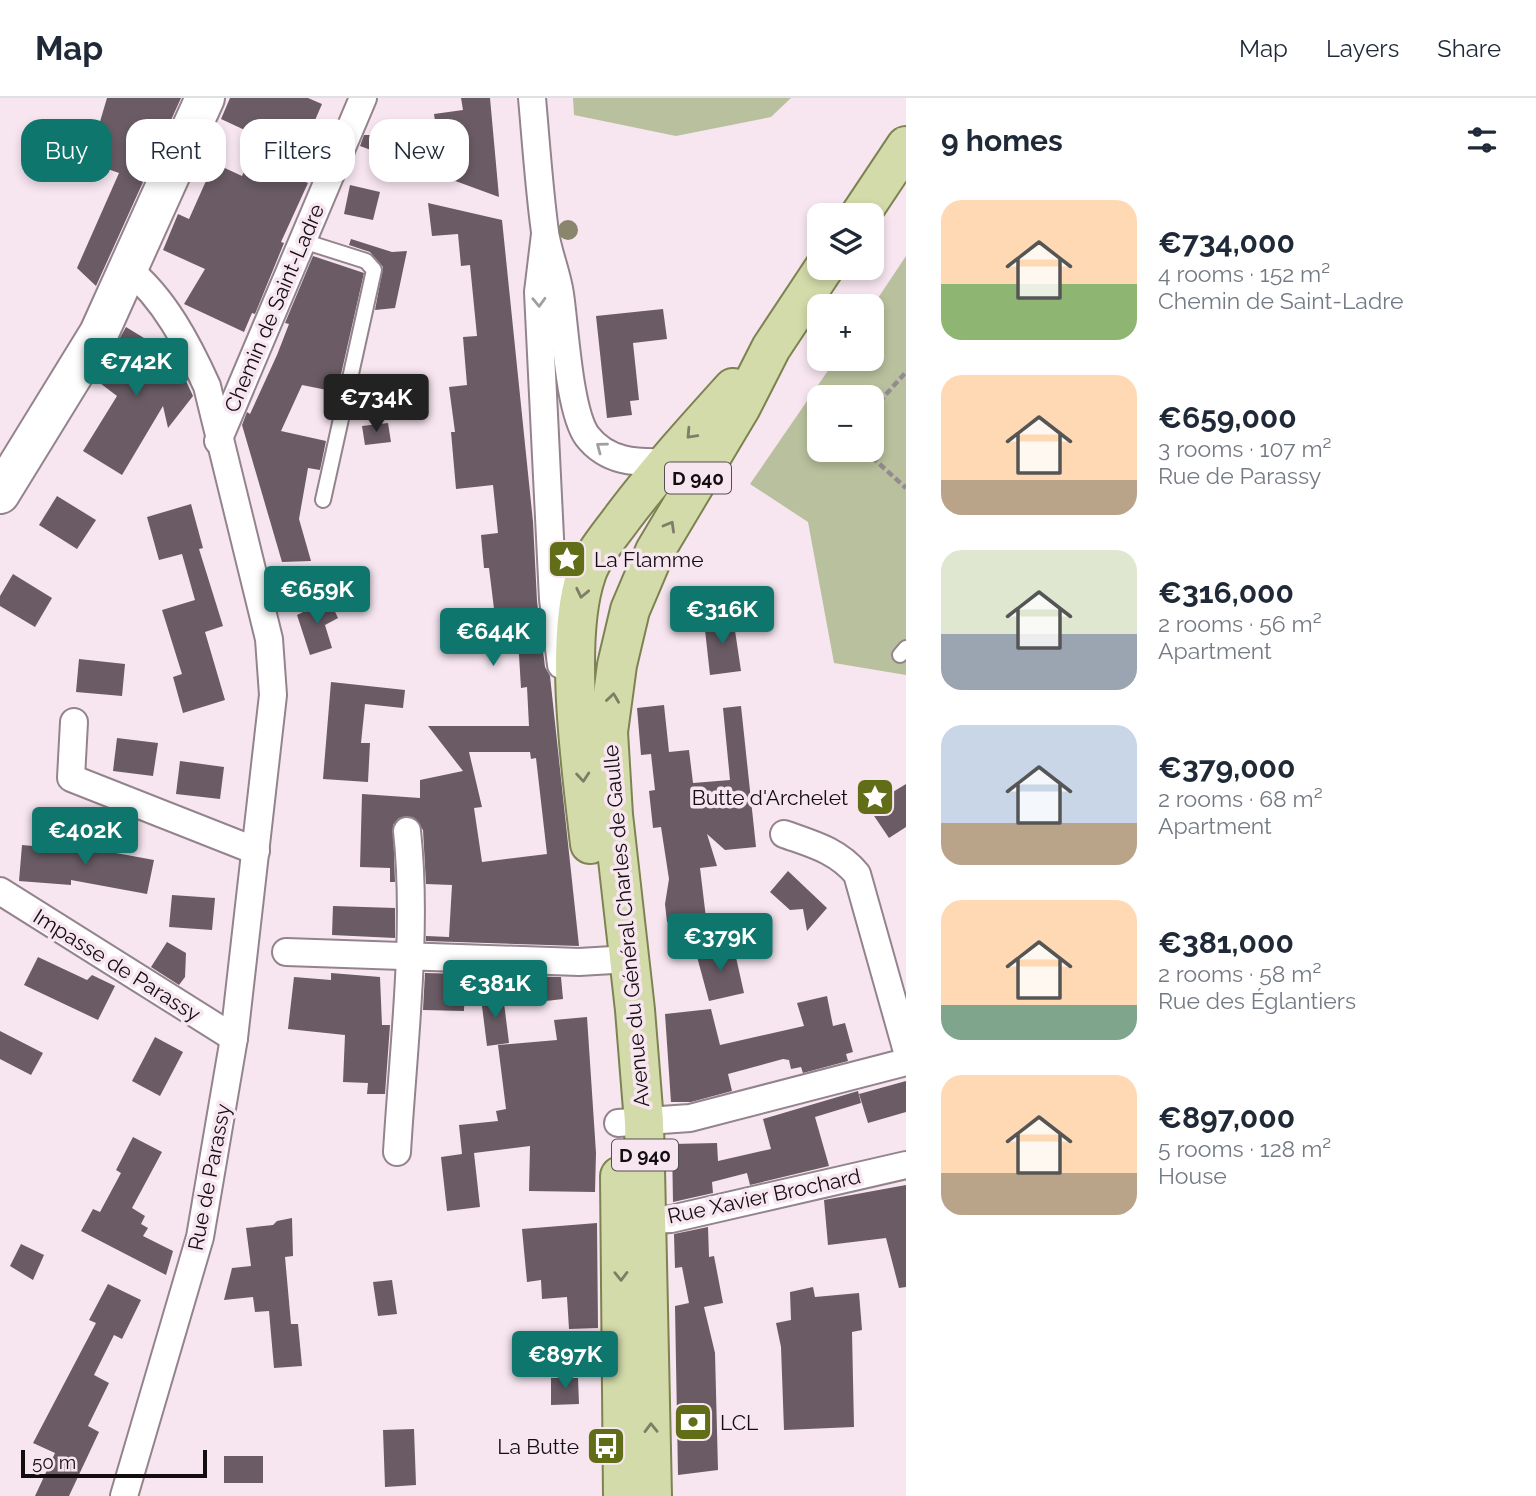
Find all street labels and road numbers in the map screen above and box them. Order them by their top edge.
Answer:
street label: Chemin de Saint-Ladre [219,200,329,416]
road number: D 940 [665,462,731,494]
street label: Avenue du Général Charles de Gaulle [598,744,654,1108]
street label: Impasse de Parassy [29,903,205,1027]
street label: Rue de Parassy [183,1101,235,1253]
road number: D 940 [612,1140,678,1170]
street label: Rue Xavier Brochard [665,1163,863,1229]

